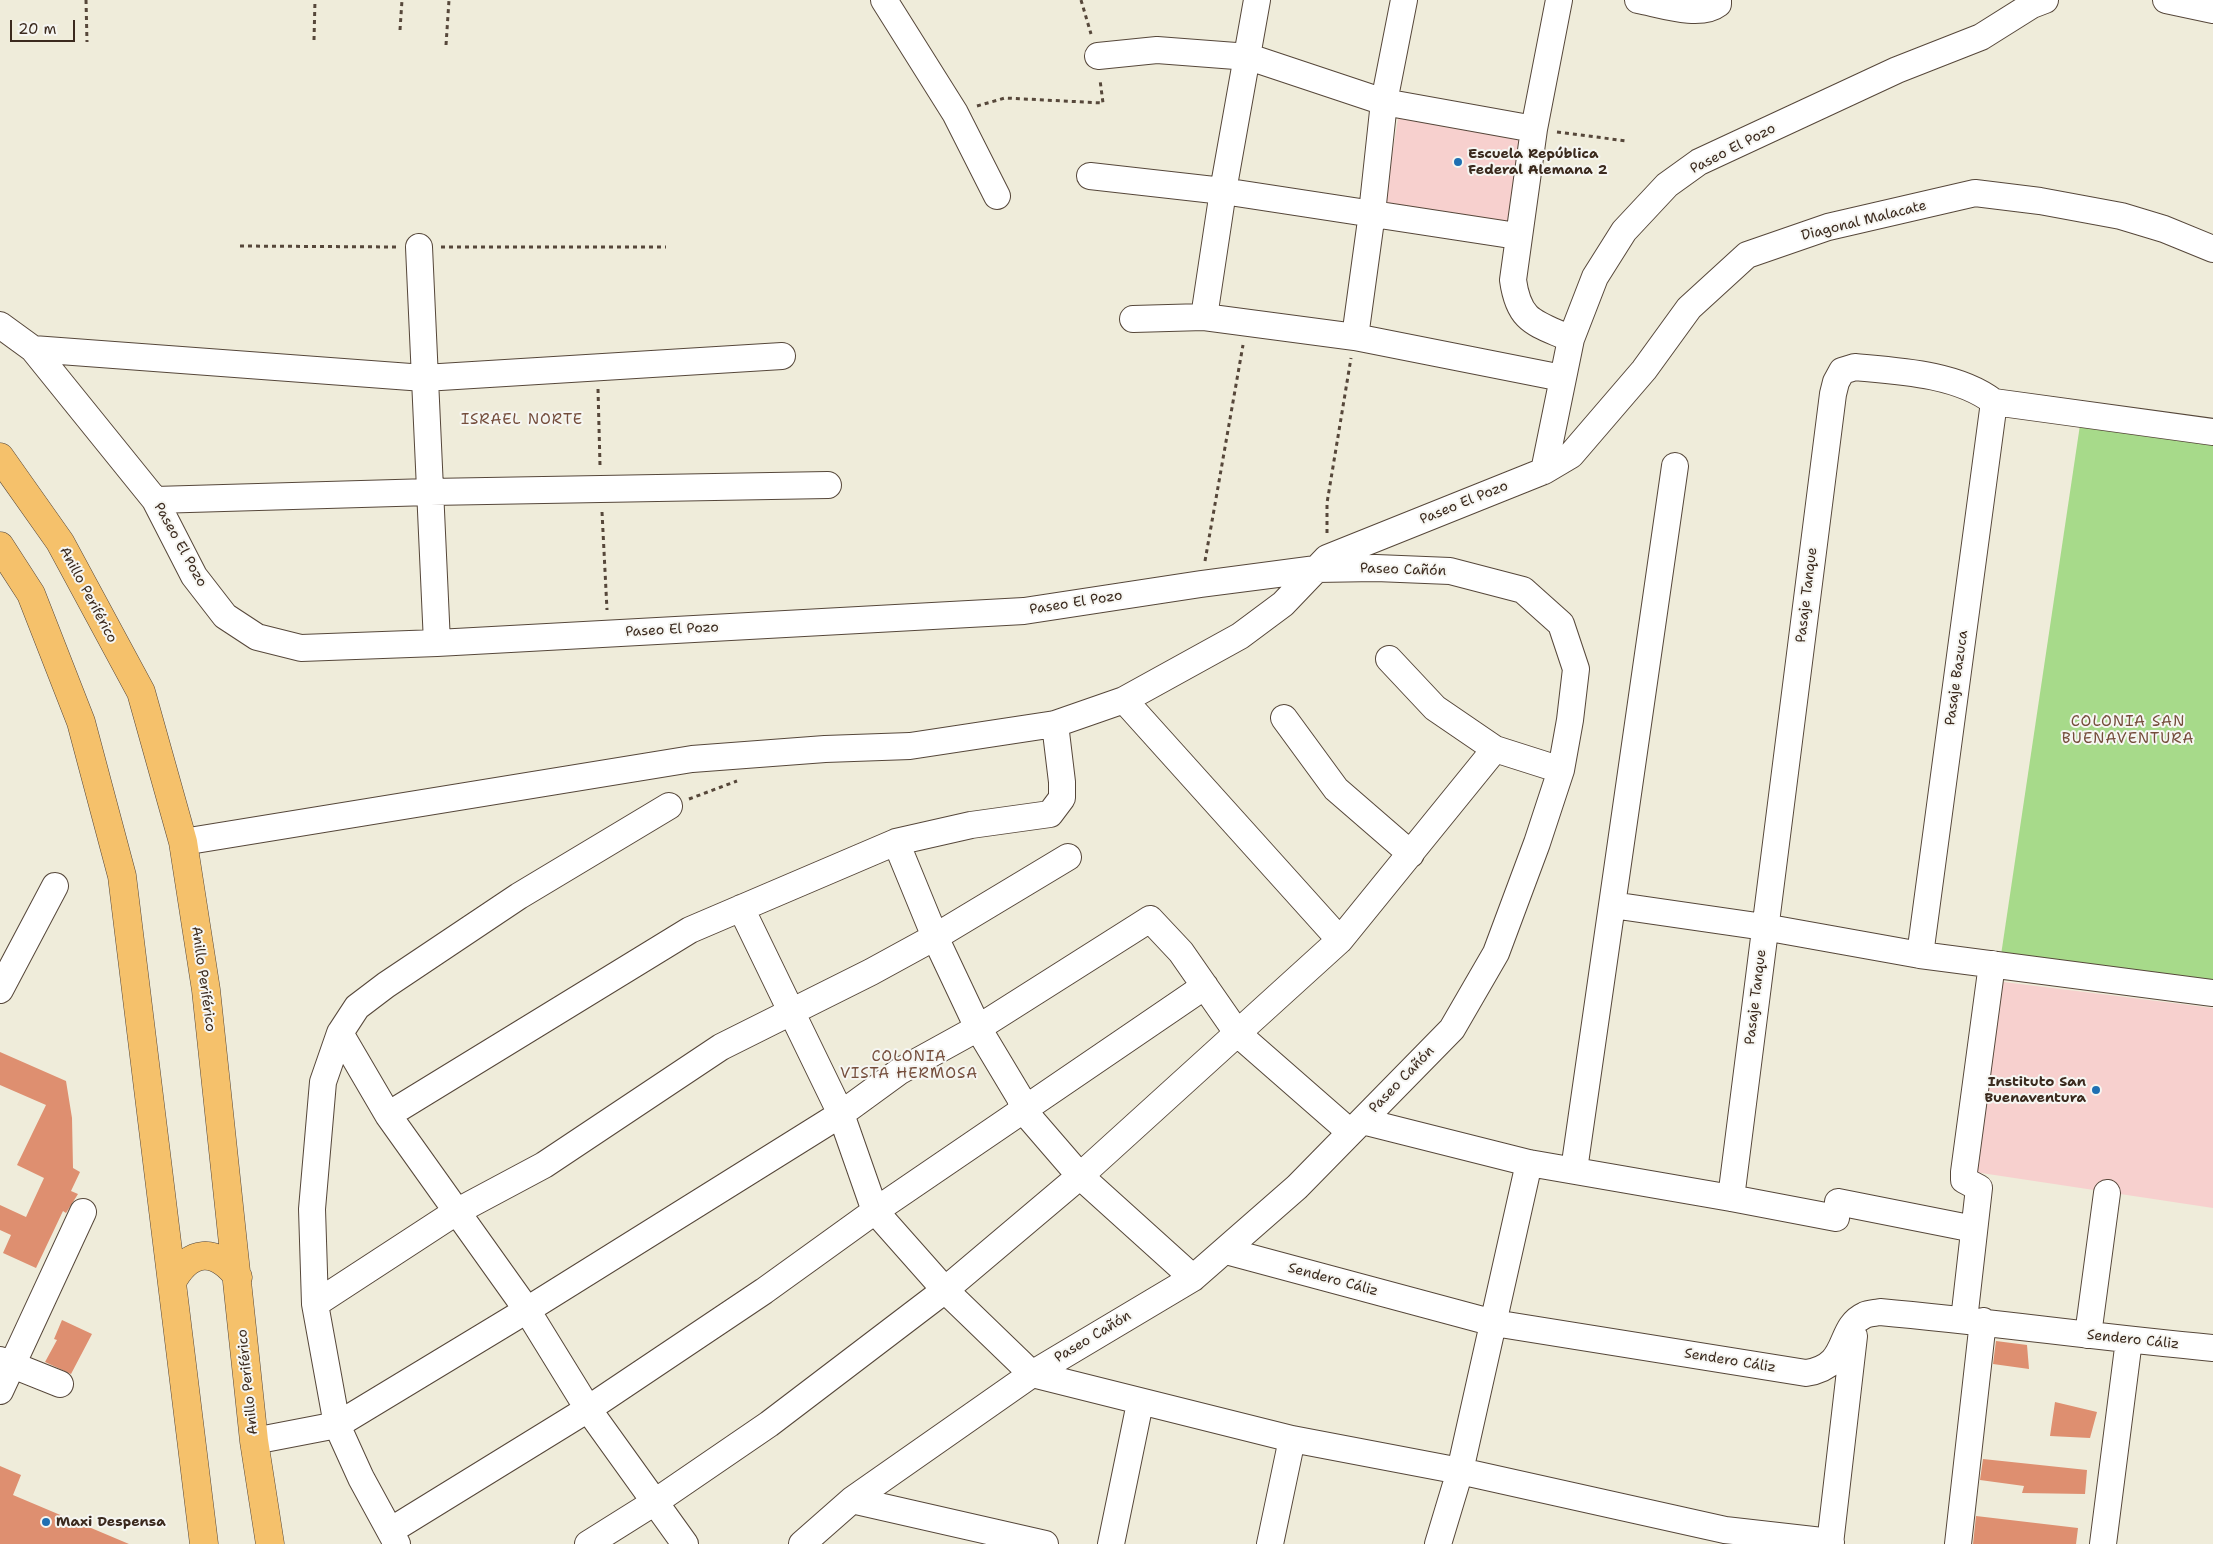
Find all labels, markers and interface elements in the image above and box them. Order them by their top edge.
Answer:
scale bar [12,10,78,42]
text: 20 m [18,19,57,39]
street label: Paseo El Pozo [1687,120,1779,178]
place label: Escuela República Federal Alemana 2 [1468,146,1608,178]
marker: Escuela República Federal Alemana 2 [1452,156,1464,168]
street label: Diagonal Malacate [1800,197,1928,245]
district label: ISRAEL NORTE [459,411,585,429]
street label: Paseo El Pozo [1417,478,1511,528]
street label: Paseo El Pozo [150,500,210,590]
street label: Anillo Periférico [56,544,120,646]
street label: Pasaje Tanque [1793,546,1821,644]
street label: Paseo Cañón [1360,560,1446,580]
street label: Paseo El Pozo [1028,587,1124,619]
street label: Paseo El Pozo [625,619,719,641]
street label: Pasaje Bazuca [1942,629,1972,727]
district label: COLONIA SAN BUENAVENTURA [2060,713,2196,748]
street label: Anillo Periférico [187,925,219,1033]
street label: Pasaje Tanque [1742,948,1770,1046]
street label: Paseo Cañón [1366,1043,1438,1117]
district label: COLONIA VISTA HERMOSA [838,1048,980,1083]
place label: Instituto San Buenaventura [1985,1074,2086,1106]
marker: Instituto San Buenaventura [2090,1084,2102,1096]
street label: Sendero Cáliz [1286,1260,1380,1300]
street label: Paseo Cañón [1052,1308,1134,1366]
street label: Sendero Cáliz [2086,1327,2180,1353]
street label: Anillo Periférico [234,1328,262,1436]
street label: Sendero Cáliz [1683,1345,1777,1377]
place label: Maxi Despensa [56,1514,166,1530]
marker: Maxi Despensa [40,1516,52,1528]

